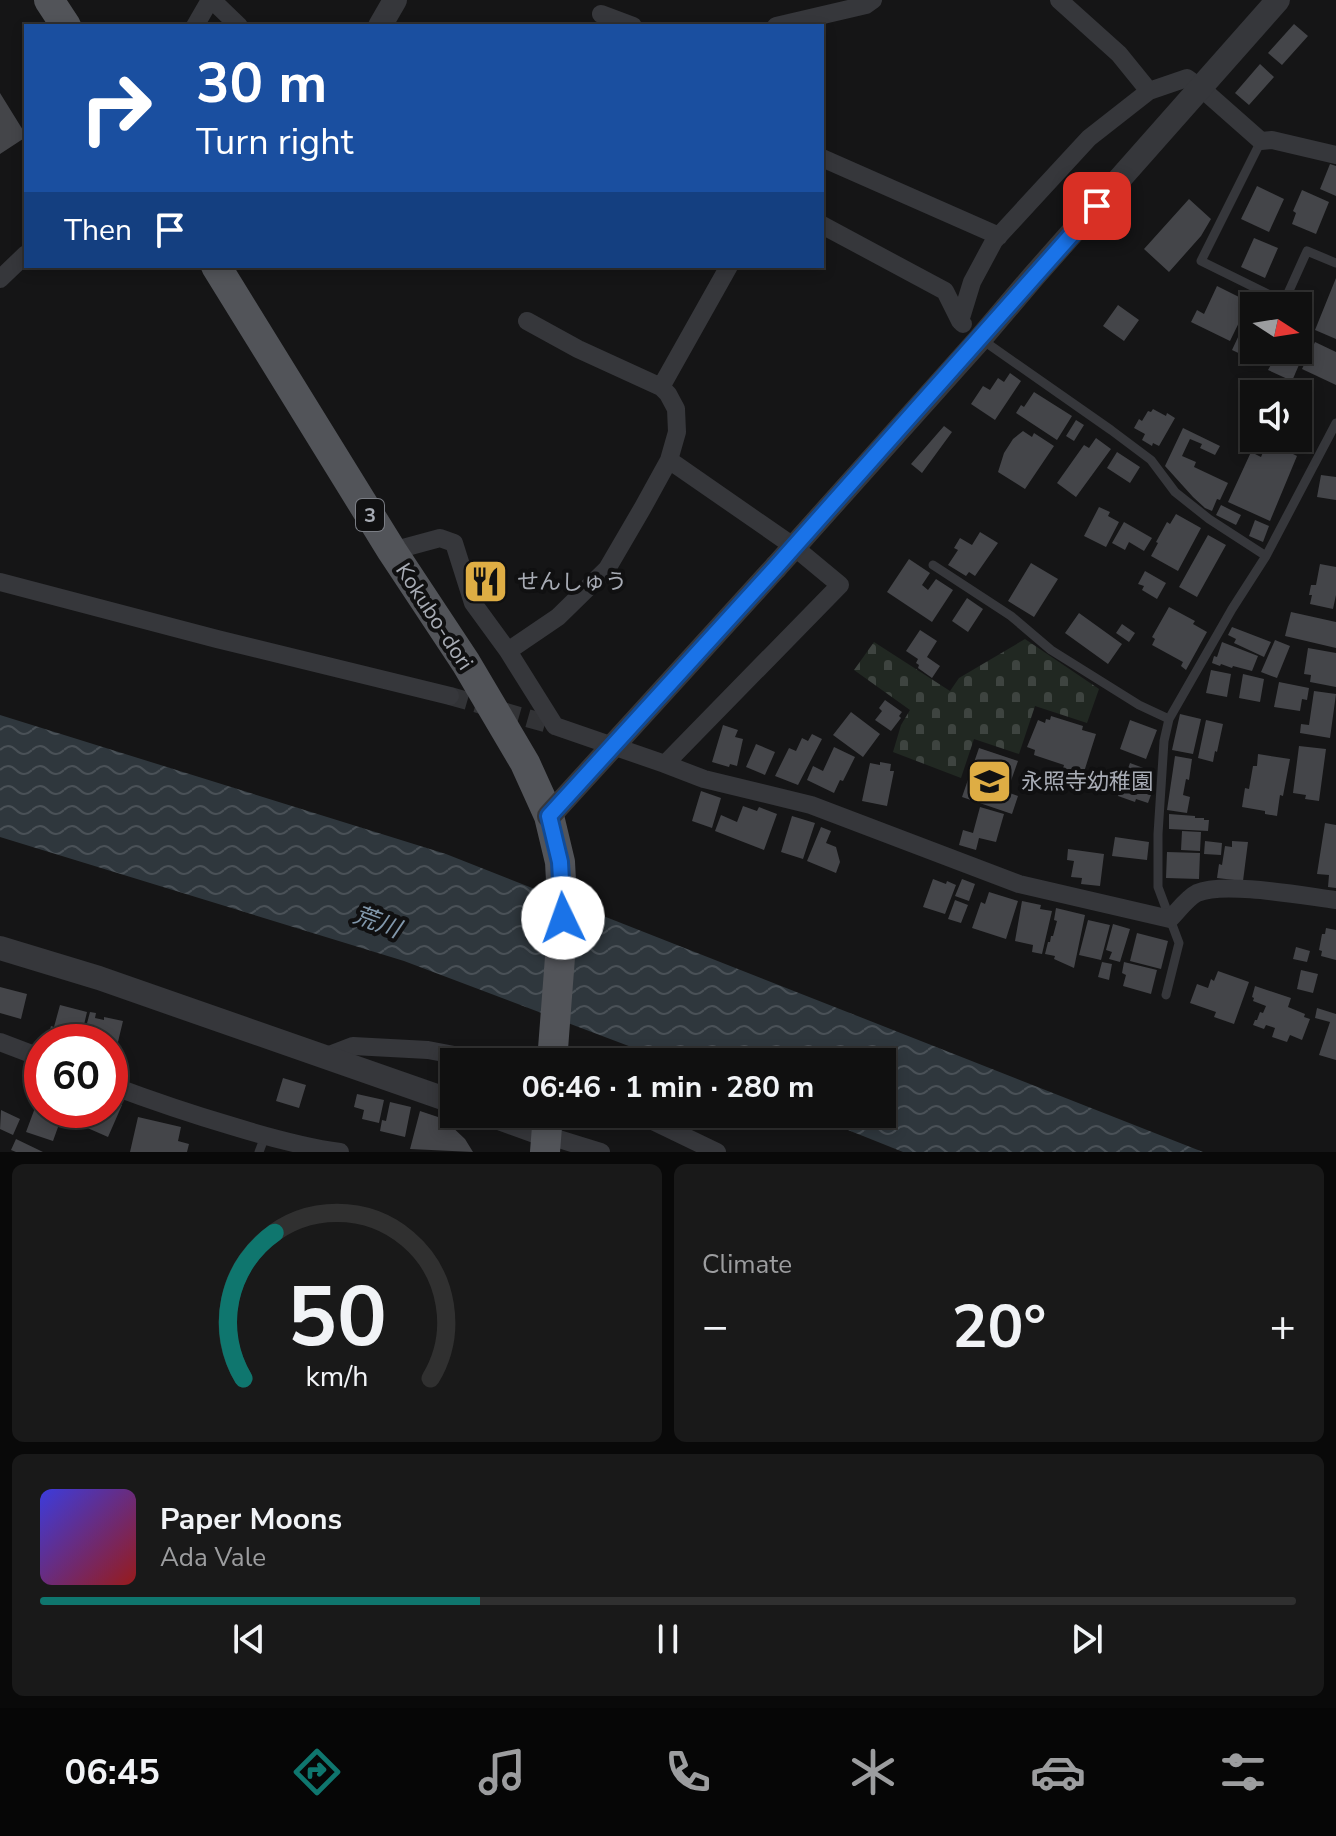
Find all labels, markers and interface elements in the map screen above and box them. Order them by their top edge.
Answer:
text: 30 m [196,45,327,122]
icon: right [64,56,168,160]
text: Turn right [196,118,353,167]
pin [1063,172,1131,240]
icon: arrive [1075,184,1119,228]
icon: arrive [148,208,192,252]
text: Then [64,210,132,251]
north arrow [1240,292,1312,364]
map controls [1240,292,1312,452]
button: sound [1240,380,1312,452]
road number: 3 [356,499,384,531]
street label: Kokubo-dori [388,557,480,676]
restaurant icon: せんしゅう [462,557,510,605]
place label: せんしゅう [517,567,627,597]
school or university icon: 永照寺幼稚園 [966,757,1014,805]
place label: 永照寺幼稚園 [1021,767,1153,797]
position arrow [521,876,605,960]
water label: 荒川 [349,899,408,946]
speed limit sign: 60 [24,1024,128,1128]
text: 06:46 · 1 min · 280 m [522,1067,814,1108]
text: Climate [702,1247,792,1282]
text: 50 [287,1261,387,1374]
text: 20° [952,1286,1046,1368]
text: − [702,1297,728,1357]
text: + [1270,1297,1296,1357]
text: km/h [306,1357,368,1396]
text: Paper Moons [160,1499,342,1540]
text: Ada Vale [160,1540,266,1575]
icon: previous [227,1617,271,1661]
icon: pause [646,1617,690,1661]
icon: next [1065,1617,1109,1661]
icon: directions [289,1744,345,1800]
icon: music [474,1744,530,1800]
icon: phone [660,1744,716,1800]
icon: climate [845,1744,901,1800]
icon: car [1030,1744,1086,1800]
icon: filters [1215,1744,1271,1800]
text: 06:45 [65,1748,160,1797]

